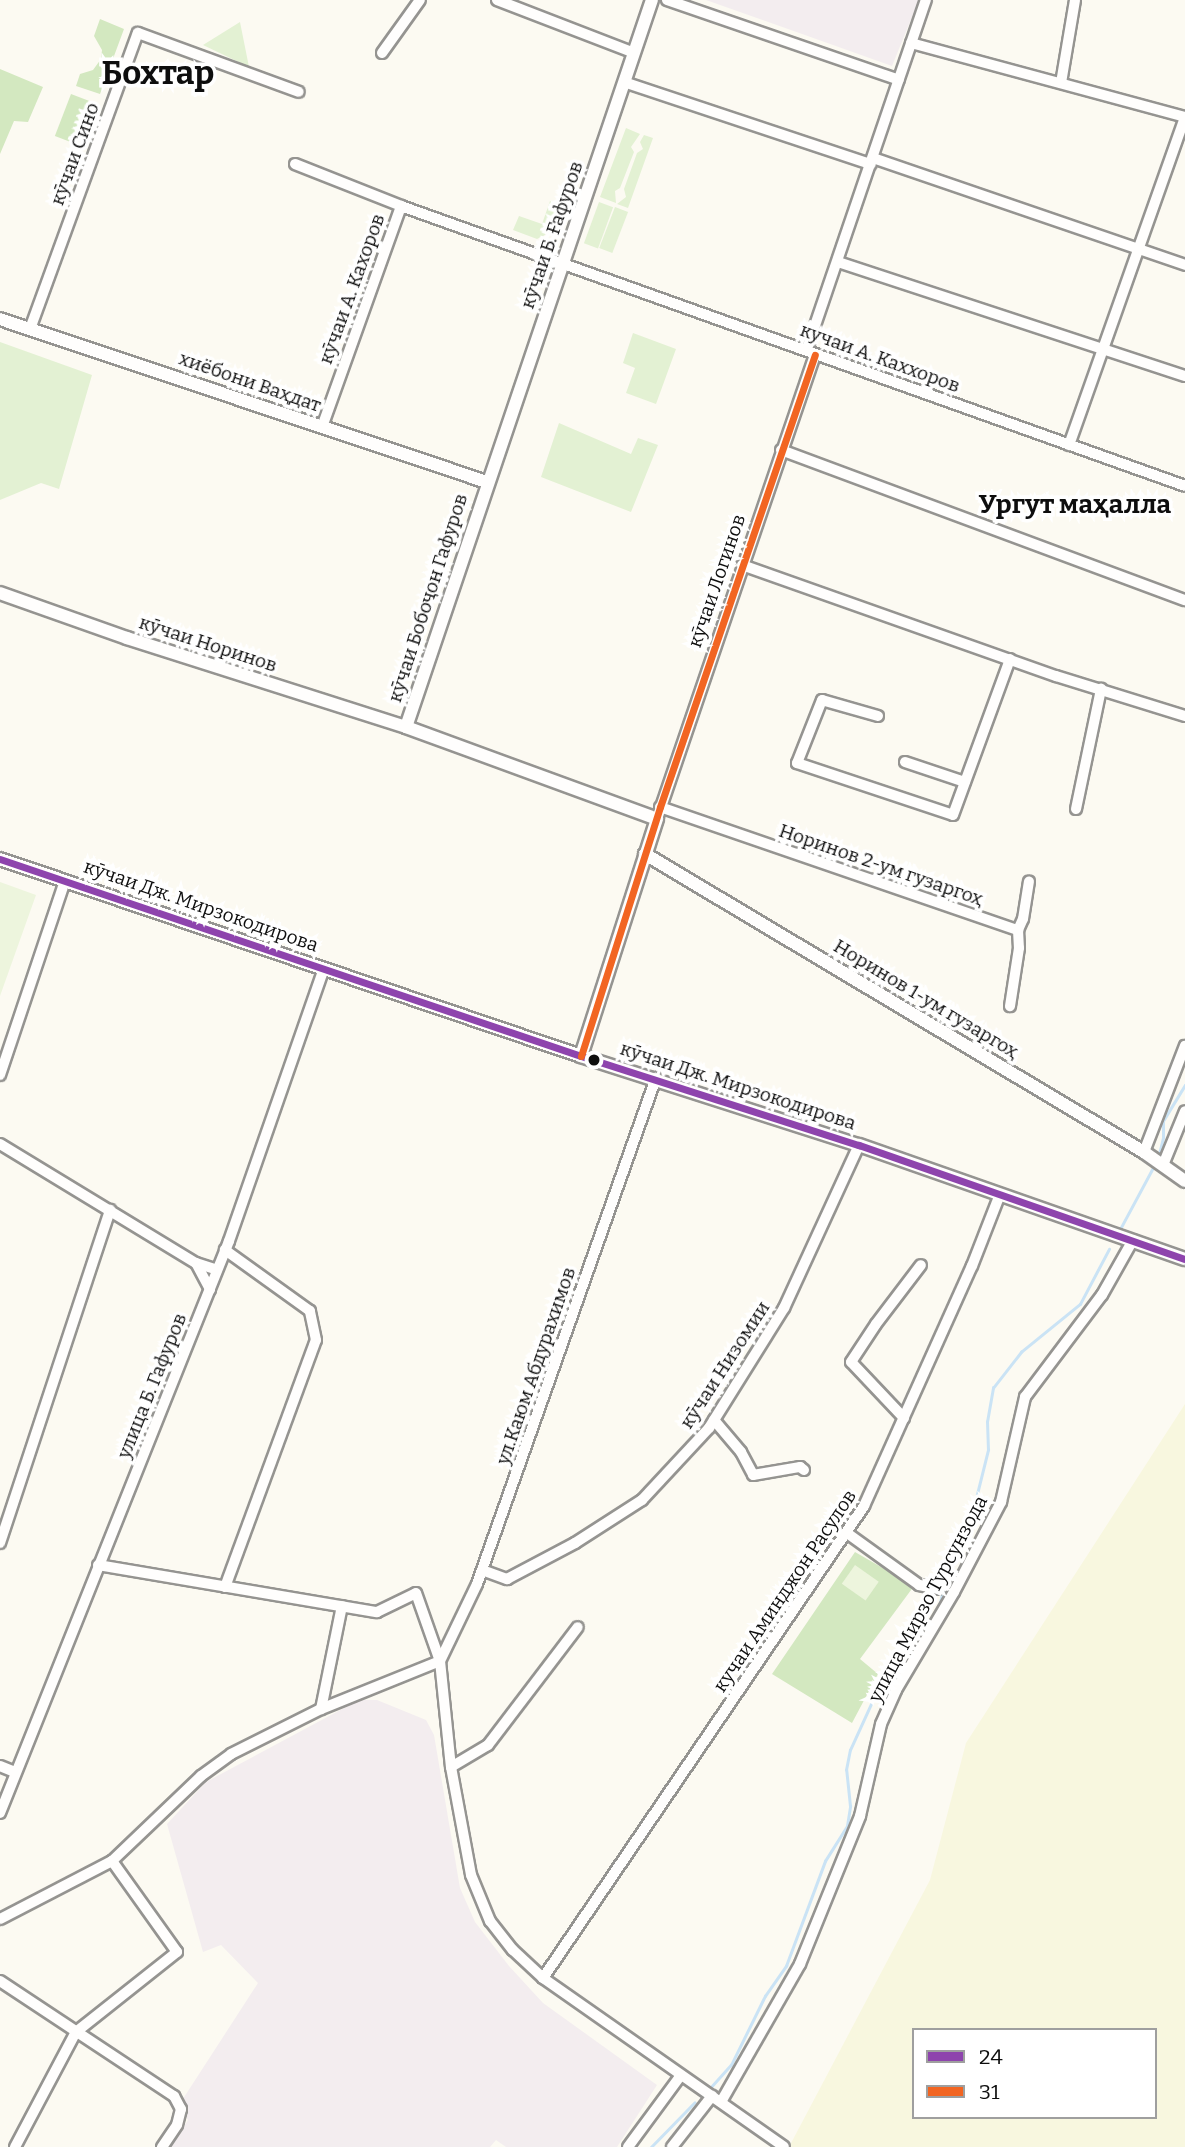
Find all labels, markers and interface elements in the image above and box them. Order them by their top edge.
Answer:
district label: Бохтар [102,54,214,94]
street label: кӯчаи Сино [46,100,104,208]
street label: кӯчаи Б. Ғафуров [516,158,588,312]
street label: кӯчаи А. Кахоров [314,211,390,367]
street label: кучаи А. Каххоров [797,319,963,397]
street label: хиёбони Ваҳдат [176,347,324,417]
district label: Ургут маҳалла [979,489,1171,521]
street label: кӯчаи Бобоҷон Гафуров [384,491,472,705]
street label: кӯчаи Логинов [684,511,750,651]
street label: кӯчаи Норинов [136,611,280,677]
street label: Норинов 2-ум гузаргоҳ [776,819,986,911]
street label: кӯчаи Дж. Мирзокодирова [81,855,321,957]
street label: Норинов 1-ум гузаргоҳ [829,935,1023,1063]
street label: кӯчаи Дж. Мирзокодирова [617,1037,859,1135]
unlabelled marker [587,1053,601,1067]
street label: ул.Каюм Абдурахимов [492,1264,580,1468]
street label: кӯчаи Низомии [675,1297,775,1433]
street label: улица Б. Гафуров [113,1310,191,1462]
street label: кучаи Аминджон Расулов [709,1486,861,1696]
street label: улица Мирзо Турсунзода [864,1492,992,1706]
legend [912,2028,1157,2119]
text: 24 [979,2044,1003,2070]
text: 31 [979,2079,1000,2105]

